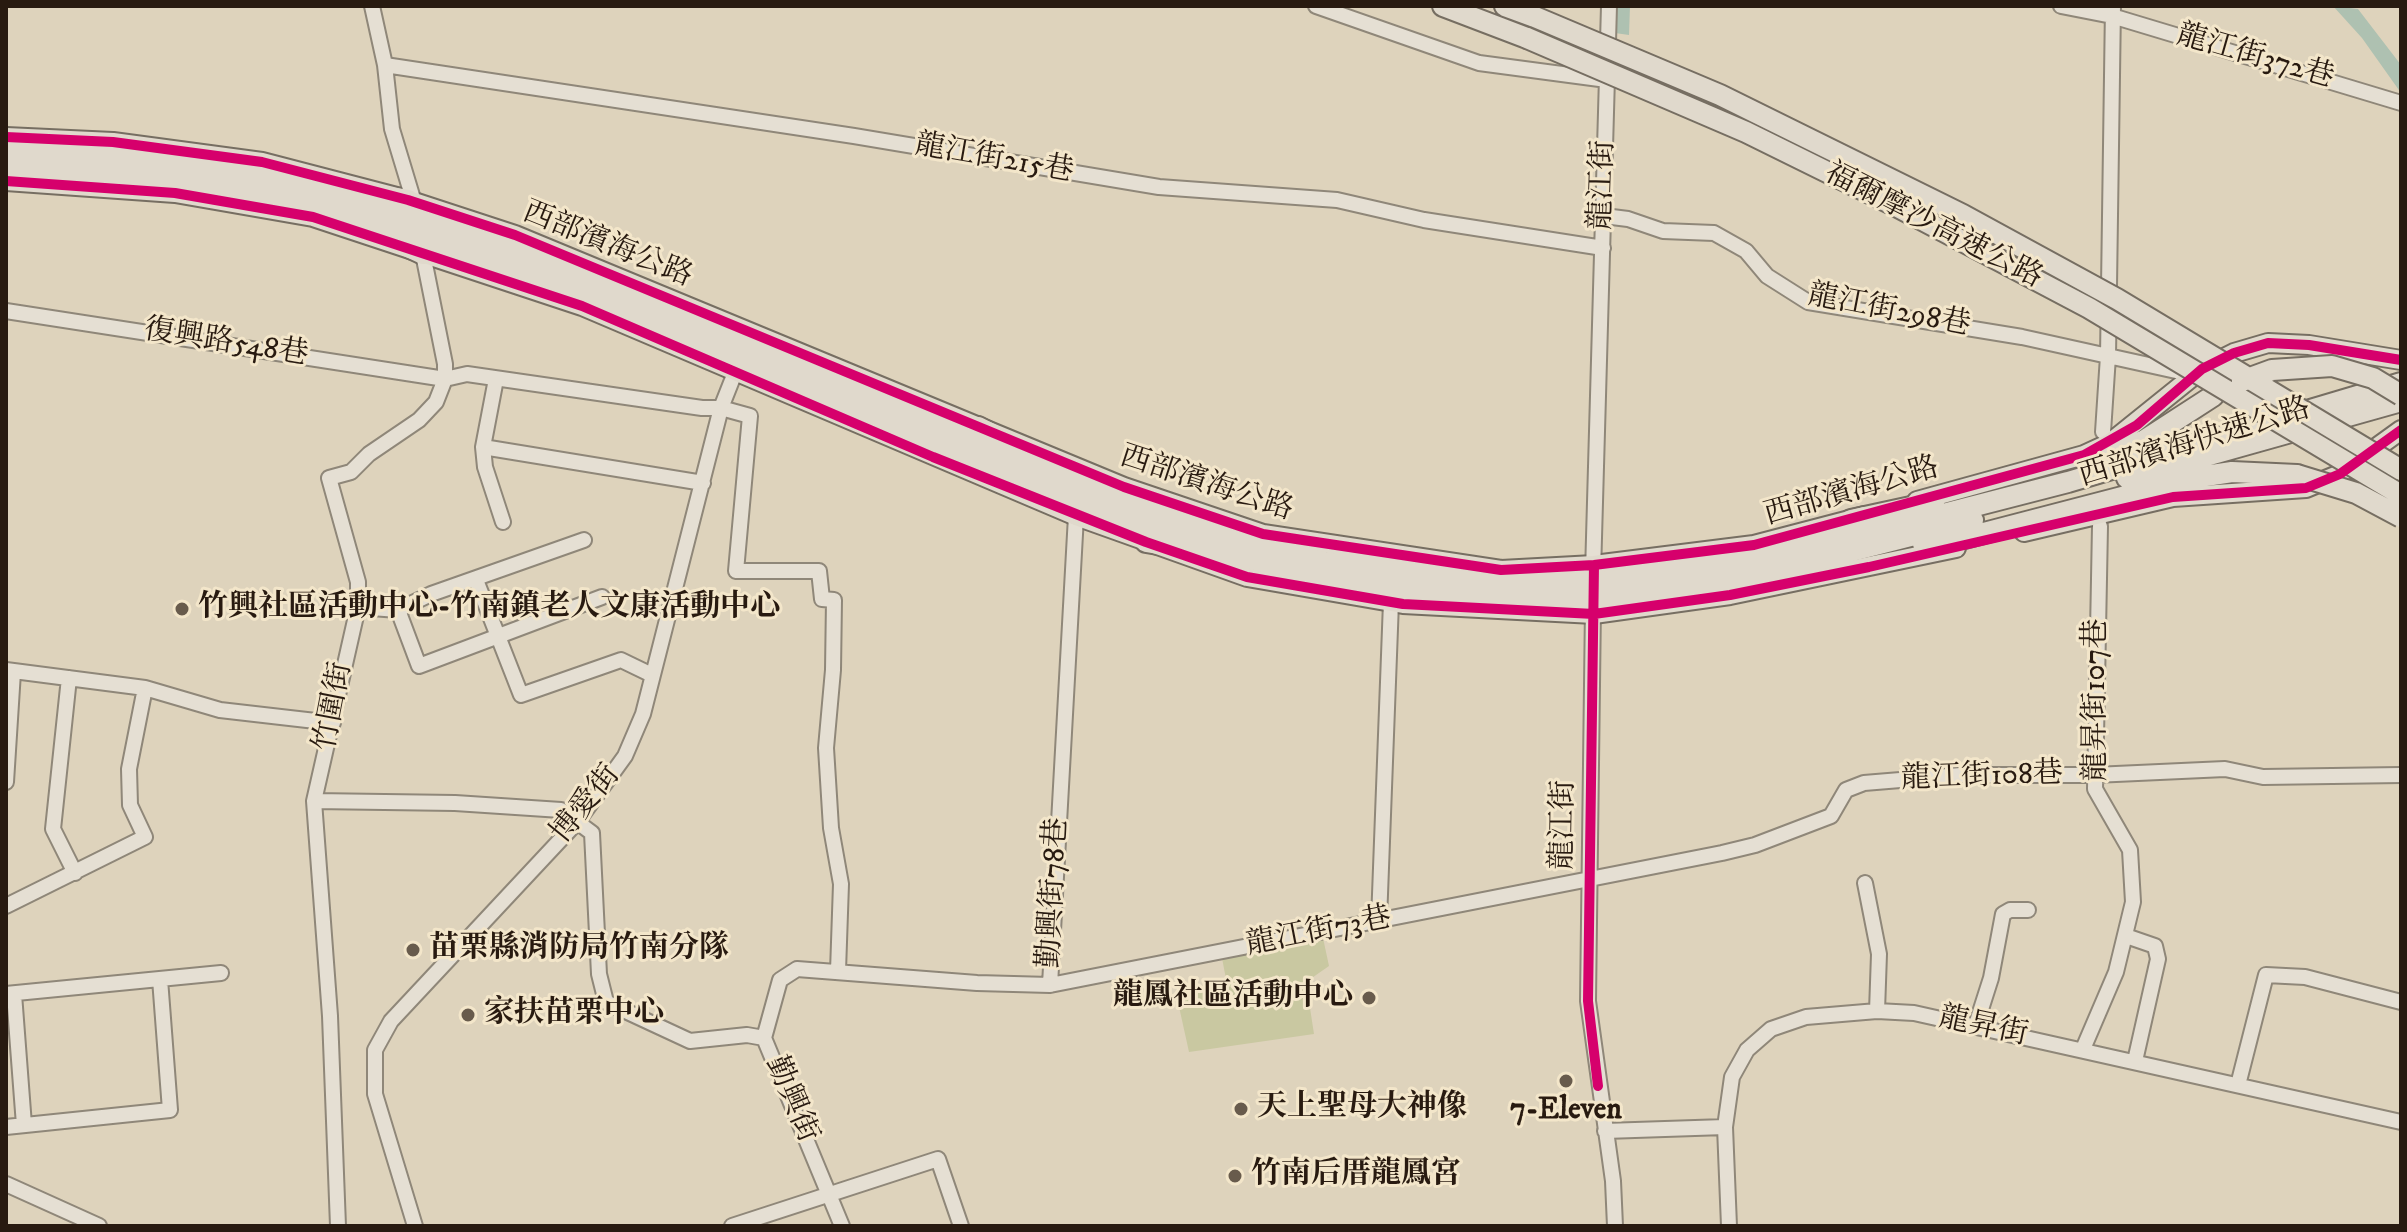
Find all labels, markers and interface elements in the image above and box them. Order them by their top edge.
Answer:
street label: 龍江街372巷 [2172,18,2338,98]
street label: 龍江街215巷 [912,128,1076,192]
street label: 龍江街 [1584,139,1624,231]
street label: 福爾摩沙高速公路 [1818,156,2048,298]
street label: 西部濱海公路 [517,196,697,296]
street label: 龍江街298巷 [1805,279,1973,345]
street label: 復興路548巷 [141,313,311,375]
street label: 西部濱海快速公路 [2075,392,2315,496]
street label: 西部濱海公路 [1115,440,1297,530]
street label: 西部濱海公路 [1761,451,1943,535]
place label: 竹興社區活動中心-竹南鎮老人文康活動中心 [198,591,780,627]
marker: 竹興社區活動中心-竹南鎮老人文康活動中心 [173,600,191,618]
street label: 龍昇街107巷 [2080,619,2116,781]
street label: 竹圍街 [309,659,361,755]
street label: 龍江街108巷 [1900,757,2064,799]
street label: 博愛街 [545,759,629,851]
street label: 龍江街 [1546,780,1584,870]
street label: 勤興街78巷 [1033,817,1077,969]
street label: 龍江街73巷 [1243,901,1395,965]
place label: 苗栗縣消防局竹南分隊 [429,932,729,968]
marker: 苗栗縣消防局竹南分隊 [404,941,422,959]
place label: 龍鳳社區活動中心 [1113,980,1353,1016]
marker: 龍鳳社區活動中心 [1360,989,1378,1007]
place label: 家扶苗栗中心 [484,997,664,1033]
street label: 龍昇街 [1935,1001,2031,1055]
marker: 家扶苗栗中心 [459,1006,477,1024]
street label: 勤興街 [756,1052,824,1148]
marker: 7-Eleven [1557,1072,1575,1090]
place label: 天上聖母大神像 [1257,1091,1467,1127]
place label: 7-Eleven [1510,1094,1622,1130]
marker: 天上聖母大神像 [1232,1100,1250,1118]
place label: 竹南后厝龍鳳宮 [1251,1158,1461,1194]
marker: 竹南后厝龍鳳宮 [1226,1167,1244,1185]

